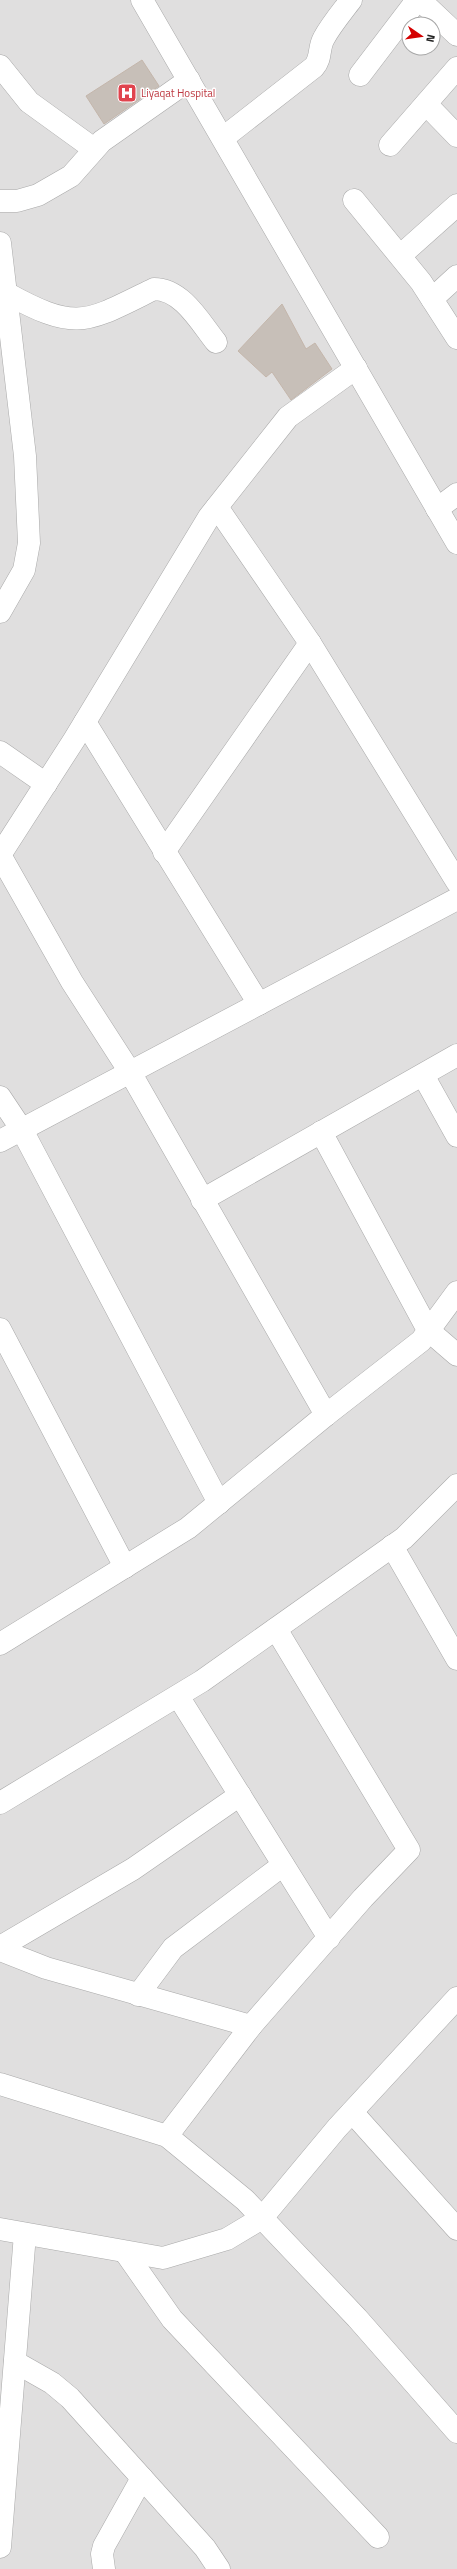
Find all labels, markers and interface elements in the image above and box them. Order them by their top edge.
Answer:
north arrow [401,16,441,56]
text: N [422,33,439,44]
hospital icon: Liyaqat Hospital [116,82,138,104]
place label: Liyaqat Hospital [141,85,215,101]

